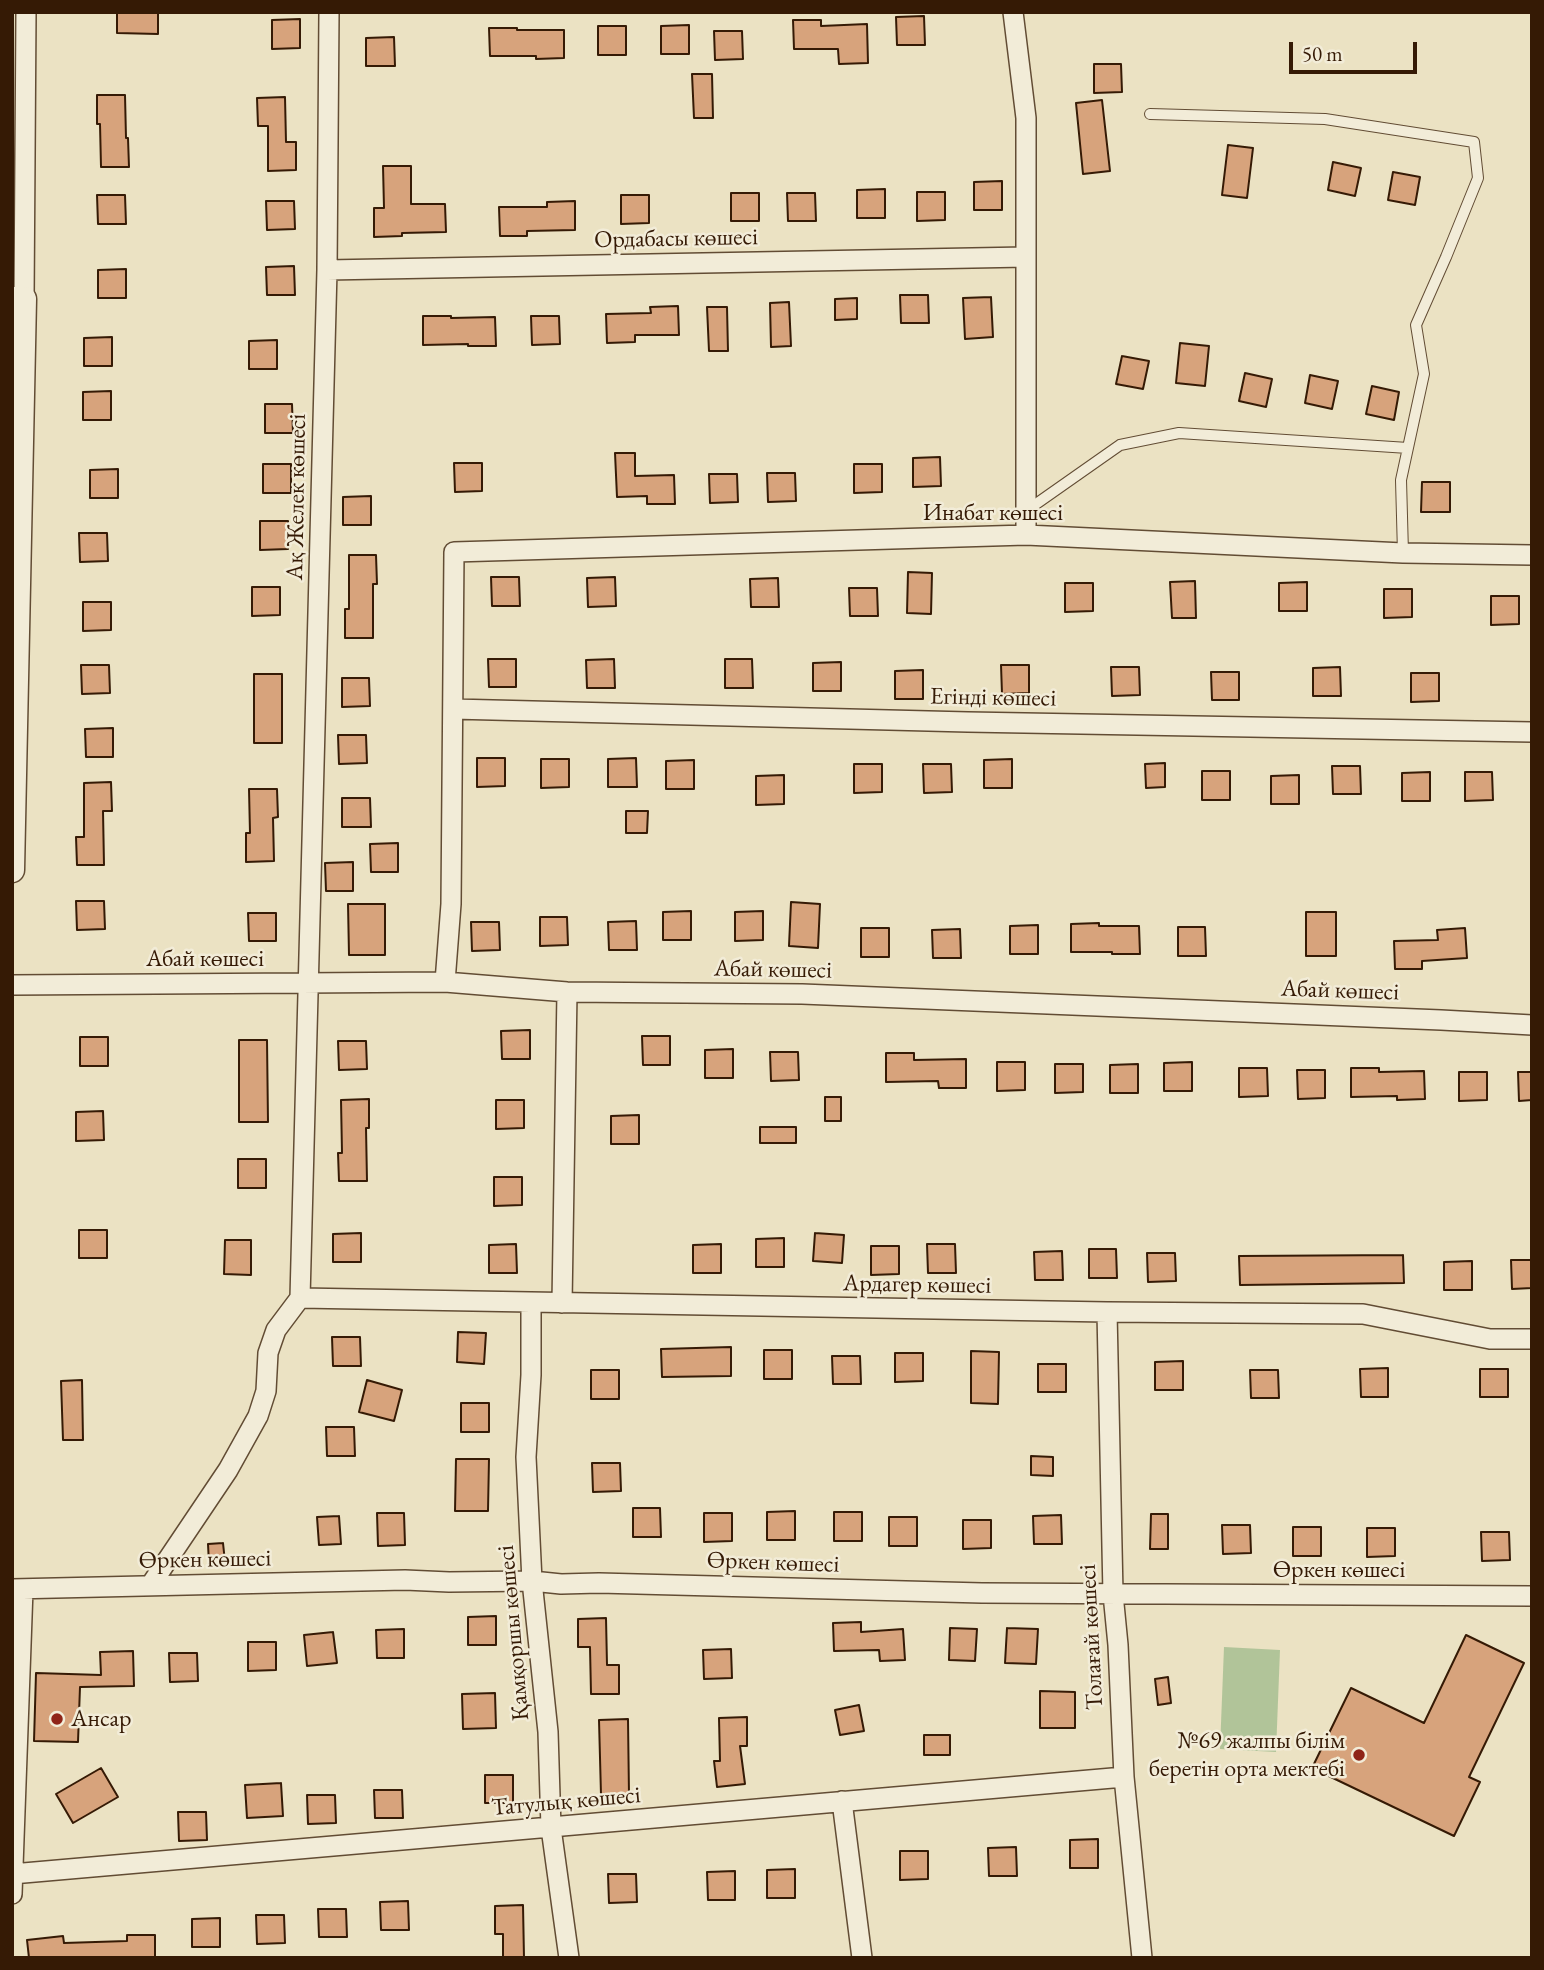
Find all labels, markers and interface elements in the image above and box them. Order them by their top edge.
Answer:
scale bar [1292,28,1420,72]
text: 50 m [1302,40,1343,67]
street label: Ордабасы көшесі [594,223,758,255]
street label: Ақ Желек көшесі [281,413,313,581]
street label: Инабат көшесі [923,499,1063,527]
street label: Егінді көшесі [930,683,1056,713]
street label: Абай көшесі [146,945,264,973]
street label: Абай көшесі [714,955,832,985]
street label: Абай көшесі [1280,975,1400,1007]
street label: Ардагер көшесі [843,1269,991,1301]
street label: Өркен көшесі [138,1544,272,1576]
street label: Қамқоршы көшесі [492,1544,536,1722]
street label: Өркен көшесі [706,1546,840,1580]
street label: Өркен көшесі [1273,1556,1405,1584]
street label: Толағай көшесі [1074,1563,1110,1711]
place label: Ансар [71,1705,132,1733]
marker: Ансар [49,1711,65,1727]
place label: №69 жалпы білім беретін орта мектебі [1149,1727,1345,1783]
marker: №69 жалпы білім беретін орта мектебі [1351,1747,1367,1763]
street label: Татулық көшесі [490,1781,642,1823]

